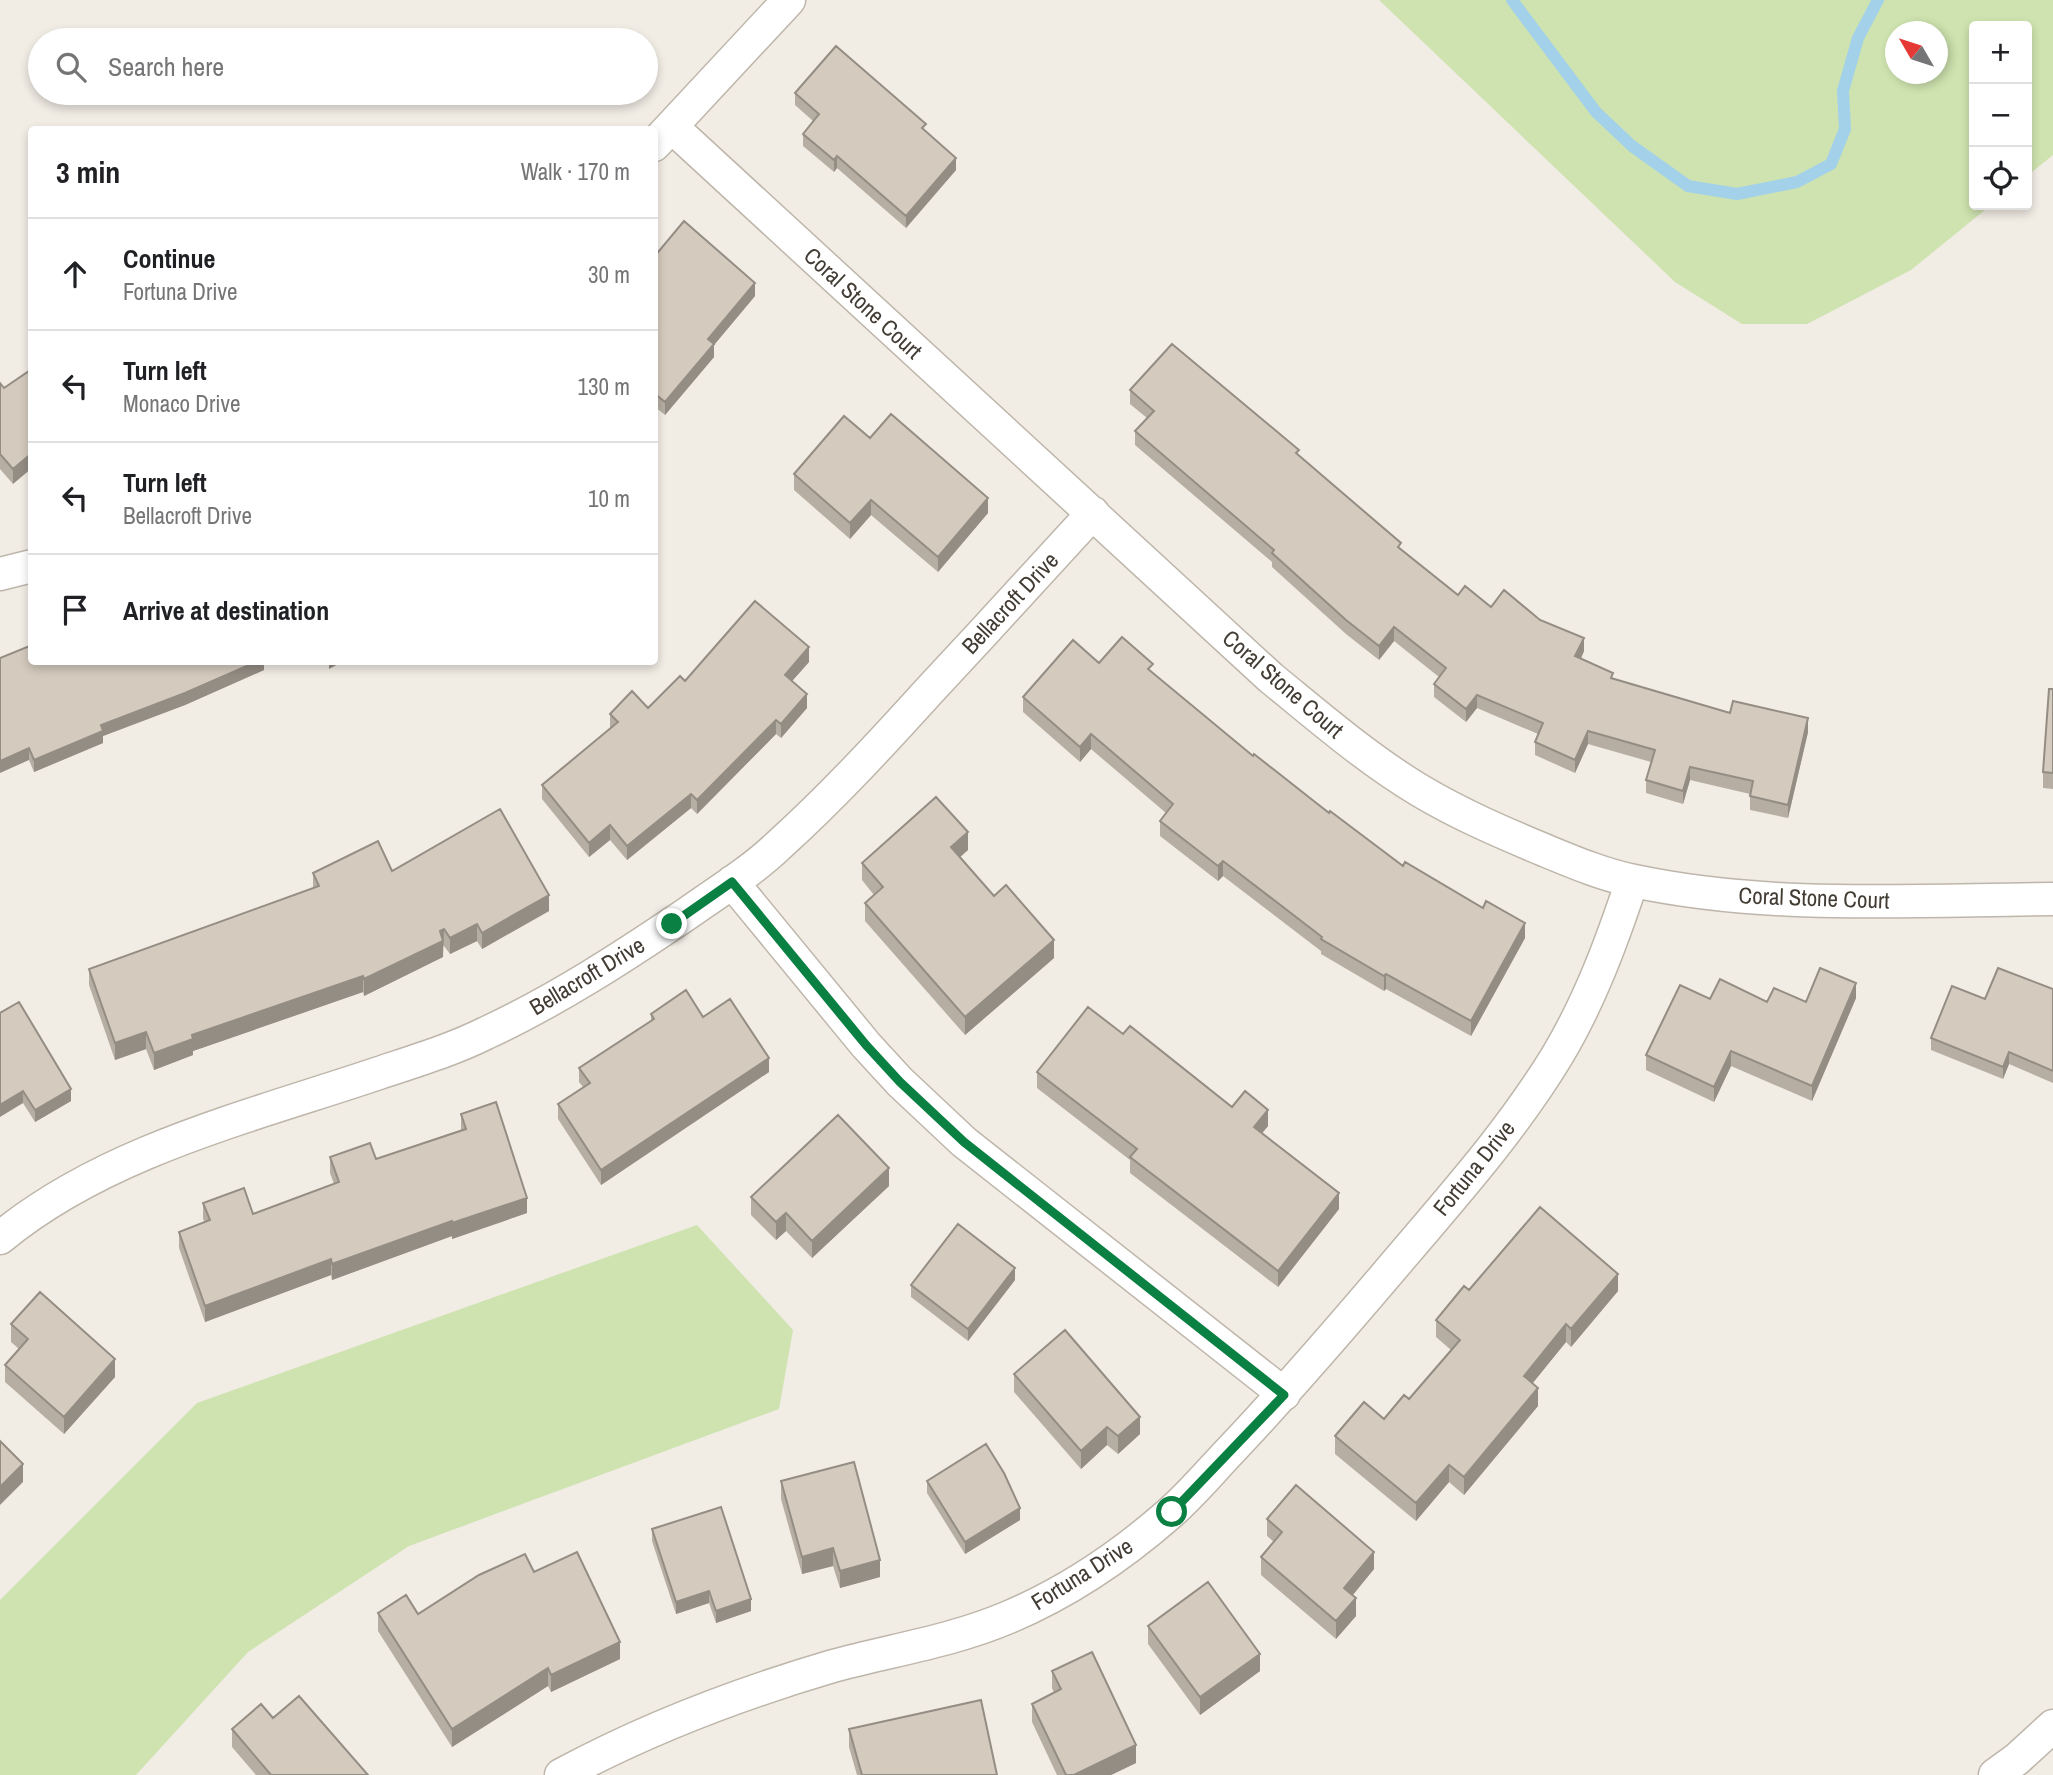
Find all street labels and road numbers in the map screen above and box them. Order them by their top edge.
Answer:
street label: Coral Stone Court [798,240,929,365]
street label: Bellacroft Drive [954,545,1065,660]
street label: Coral Stone Court [1216,622,1350,745]
street label: Coral Stone Court [1738,879,1890,916]
street label: Bellacroft Drive [524,929,650,1022]
street label: Fortuna Drive [1426,1113,1522,1222]
street label: Fortuna Drive [1025,1530,1138,1617]

